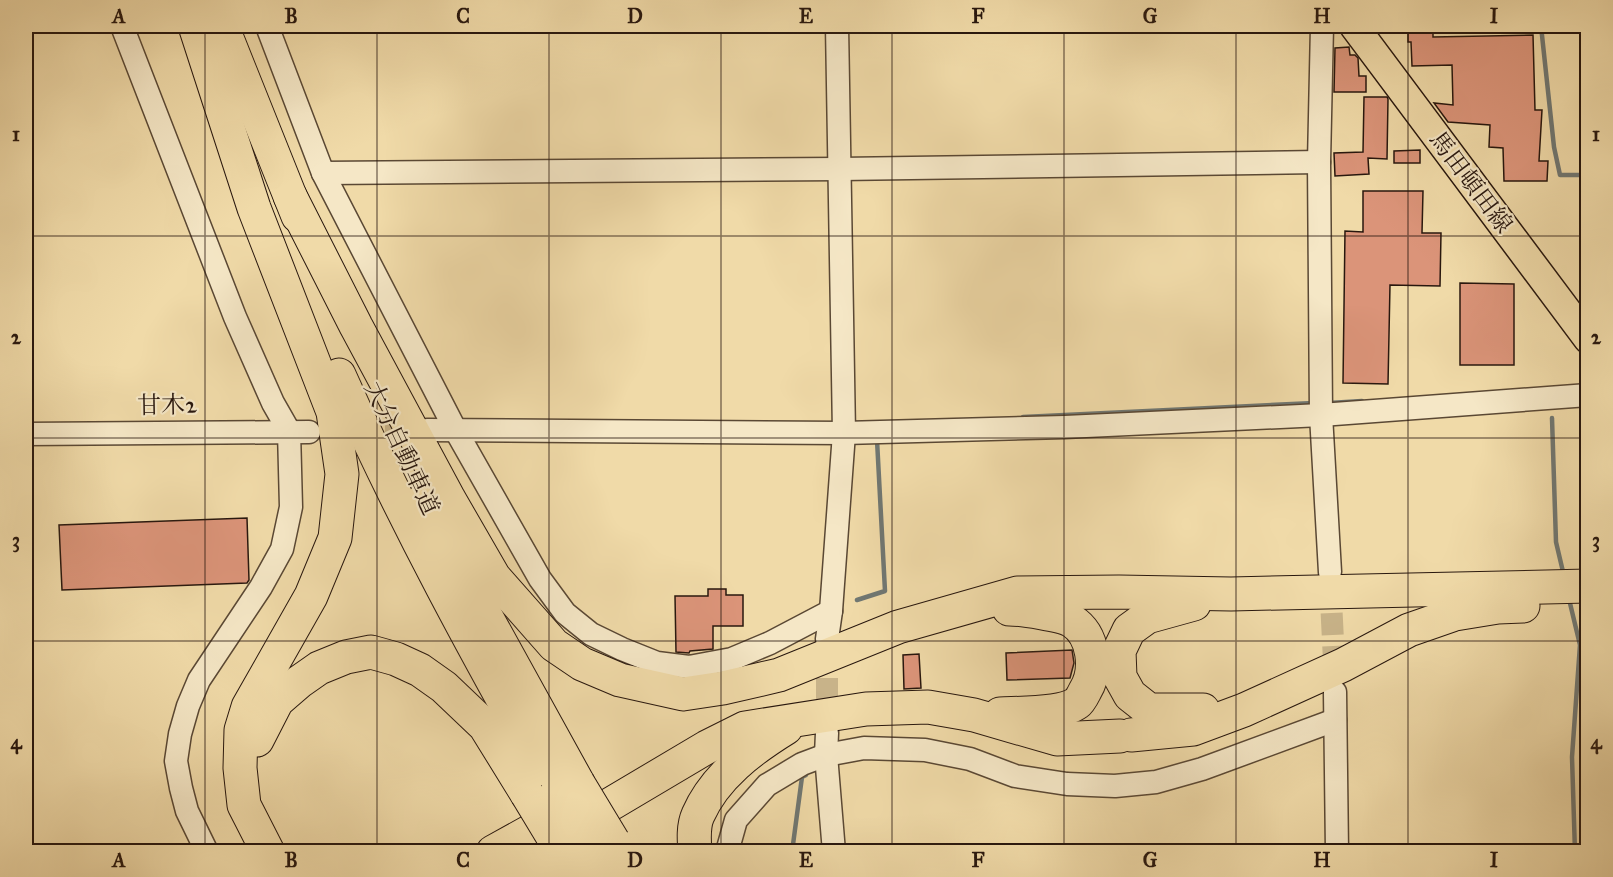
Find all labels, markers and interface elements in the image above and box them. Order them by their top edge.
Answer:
text: A [110,4,126,28]
text: B [284,4,298,28]
text: C [456,4,470,28]
text: D [627,4,643,28]
text: E [799,4,814,28]
text: F [971,4,985,28]
text: G [1143,4,1158,28]
text: H [1313,4,1331,28]
text: I [1490,4,1499,28]
text: 1 [12,122,20,146]
text: 1 [1592,122,1600,146]
street label: 馬田頓田線 [1423,125,1519,239]
text: 2 [11,325,22,349]
text: 2 [1591,325,1602,349]
street label: 大分自動車道 [358,376,446,520]
street label: 甘木2 [137,389,197,421]
text: 3 [12,528,20,553]
text: 3 [1592,528,1600,553]
text: 4 [10,730,22,755]
text: 4 [1590,730,1602,755]
text: A [110,848,126,872]
text: B [284,848,298,872]
text: C [456,848,470,872]
text: D [627,848,643,872]
text: E [799,848,814,872]
text: F [971,848,985,872]
text: G [1143,848,1158,872]
text: H [1313,848,1331,872]
text: I [1490,848,1499,872]

